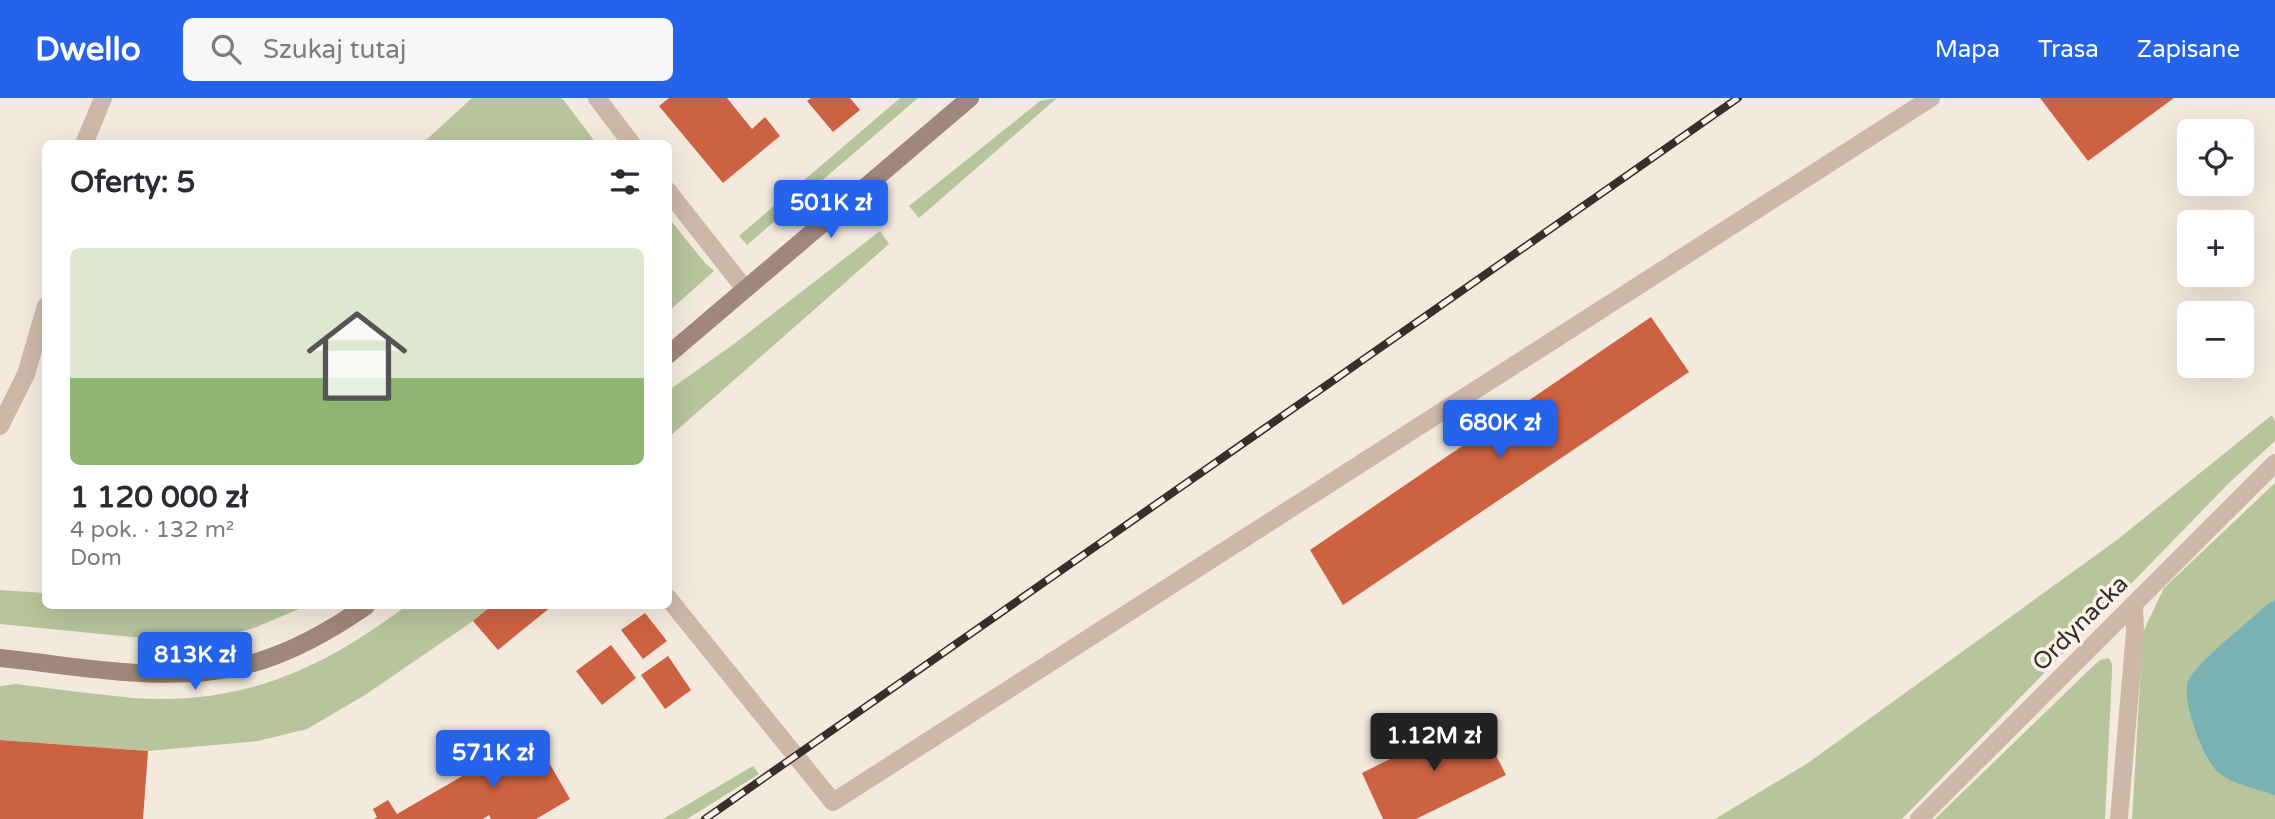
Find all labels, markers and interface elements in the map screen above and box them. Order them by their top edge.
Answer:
search box [183,18,673,81]
text: Dwello [35,30,141,69]
icon: search [207,30,245,68]
text: Szukaj tutaj [263,34,406,65]
text: Mapa [1935,35,2000,64]
text: Trasa [2038,35,2099,64]
text: Zapisane [2137,35,2240,64]
map controls [2177,119,2254,378]
button: locate [2177,119,2254,196]
icon: filters [606,163,644,201]
text: Oferty: 5 [70,164,195,201]
pin: 501K zł [766,180,896,240]
text: 501K zł [790,189,872,217]
button: + [2177,210,2254,287]
icon: home [294,293,420,419]
button: − [2177,301,2254,378]
pin: 680K zł [1435,400,1565,460]
text: 680K zł [1459,409,1541,437]
text: 1 120 000 zł [70,479,248,516]
text: 4 pok. · 132 m² [70,516,234,544]
text: Dom [70,544,122,572]
street label: Ordynacka [2026,569,2134,677]
pin: 813K zł [130,632,260,692]
text: 813K zł [154,641,236,669]
pin: 1.12M zł [1362,714,1506,773]
text: 1.12M zł [1387,722,1481,750]
pin: 571K zł [428,730,558,790]
text: 571K zł [452,739,534,767]

